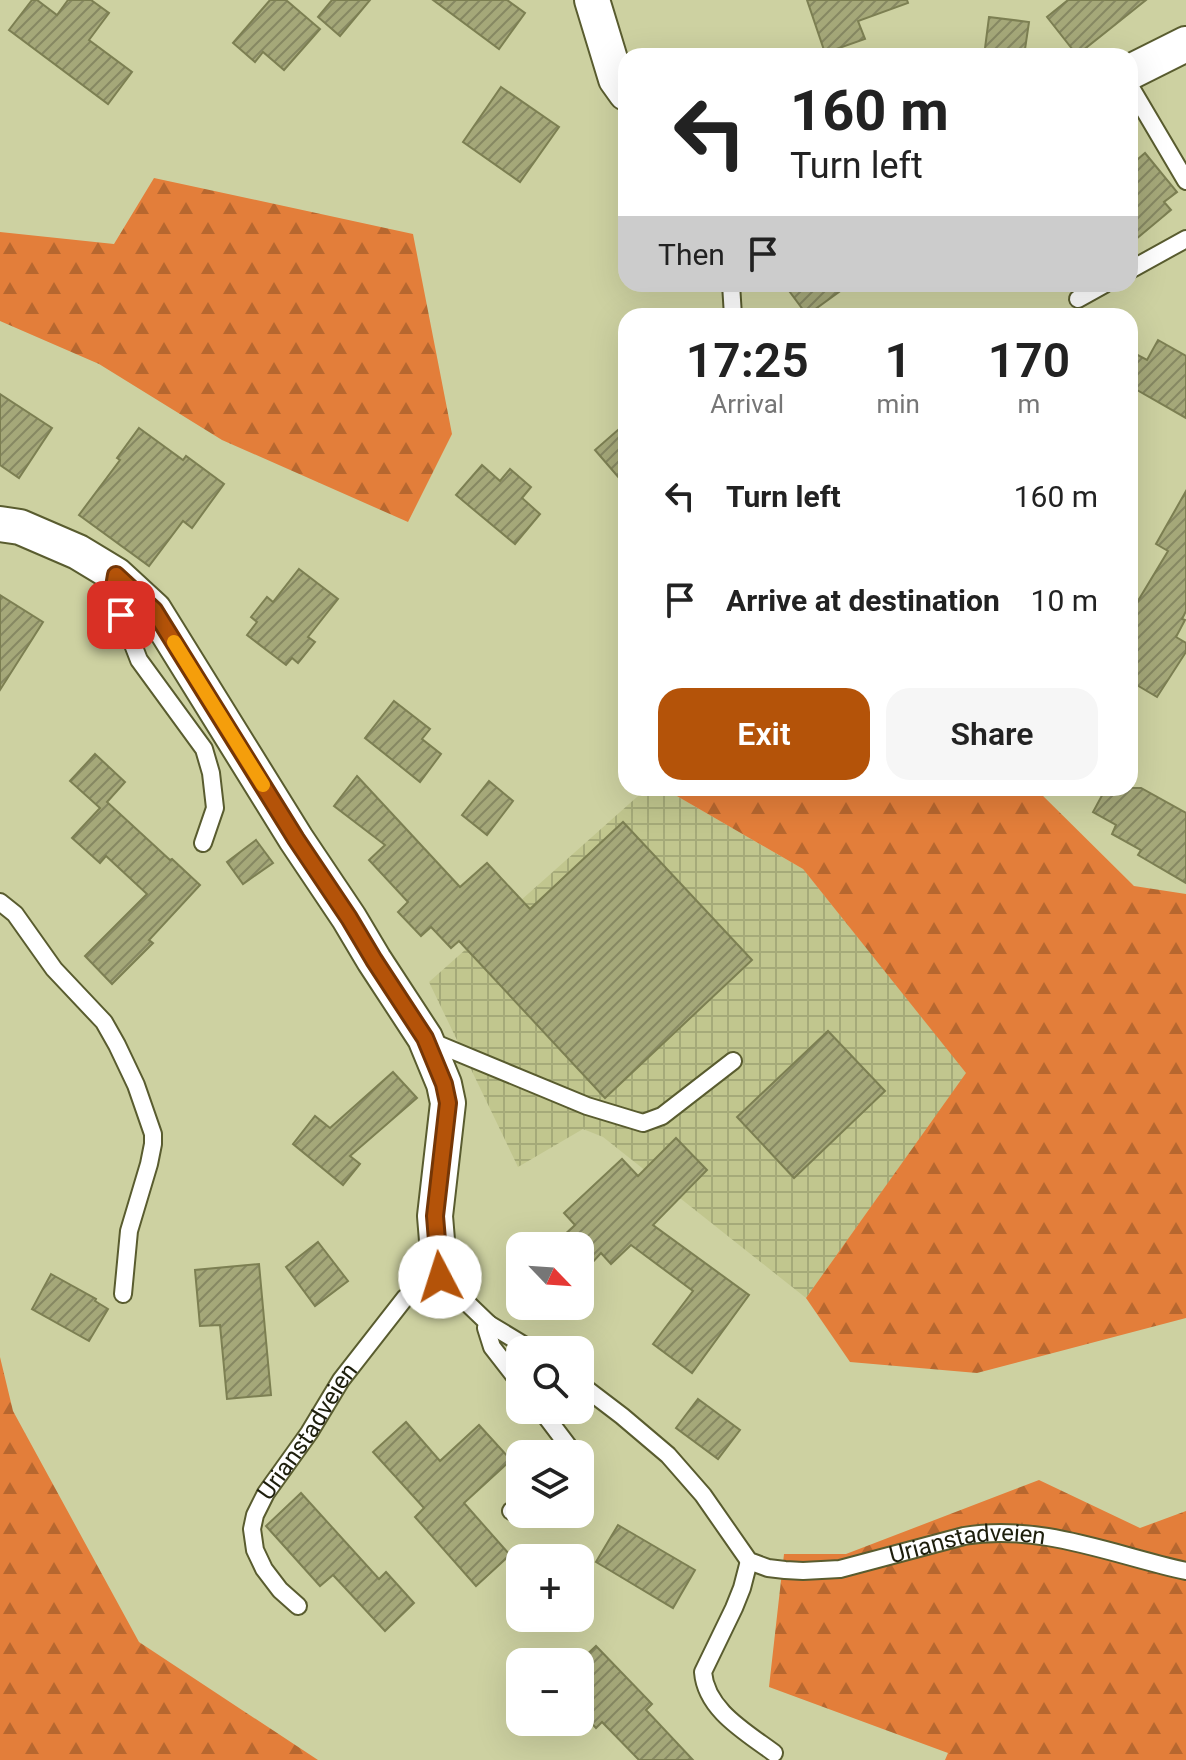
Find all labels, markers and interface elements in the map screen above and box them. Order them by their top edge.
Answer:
text: 160 m [790,78,949,144]
icon: left [658,80,762,184]
text: Turn left [790,145,923,187]
icon: arrive [741,232,785,276]
text: Then [658,237,725,272]
text: 17:25 [686,332,809,389]
text: 1 [885,332,912,389]
text: 170 [988,332,1070,389]
text: Arrival [710,389,784,419]
text: min [876,389,920,419]
text: m [1018,389,1040,419]
icon: left [658,474,702,518]
text: Turn left [726,479,841,514]
text: 160 m [1014,479,1098,514]
icon: arrive [658,578,702,622]
pin [87,581,155,649]
text: Arrive at destination [726,583,1000,618]
text: 10 m [1031,583,1098,618]
icon: arrive [99,593,143,637]
button: Exit [658,688,870,780]
button: Share [886,688,1098,780]
north arrow [506,1232,594,1320]
map controls [506,1232,594,1736]
position arrow [398,1235,482,1319]
button: search [506,1336,594,1424]
street label: Urianstadveien [252,1357,363,1505]
button: layers [506,1440,594,1528]
street label: Urianstadveien [886,1519,1047,1569]
button: + [506,1544,594,1632]
button: − [506,1648,594,1736]

